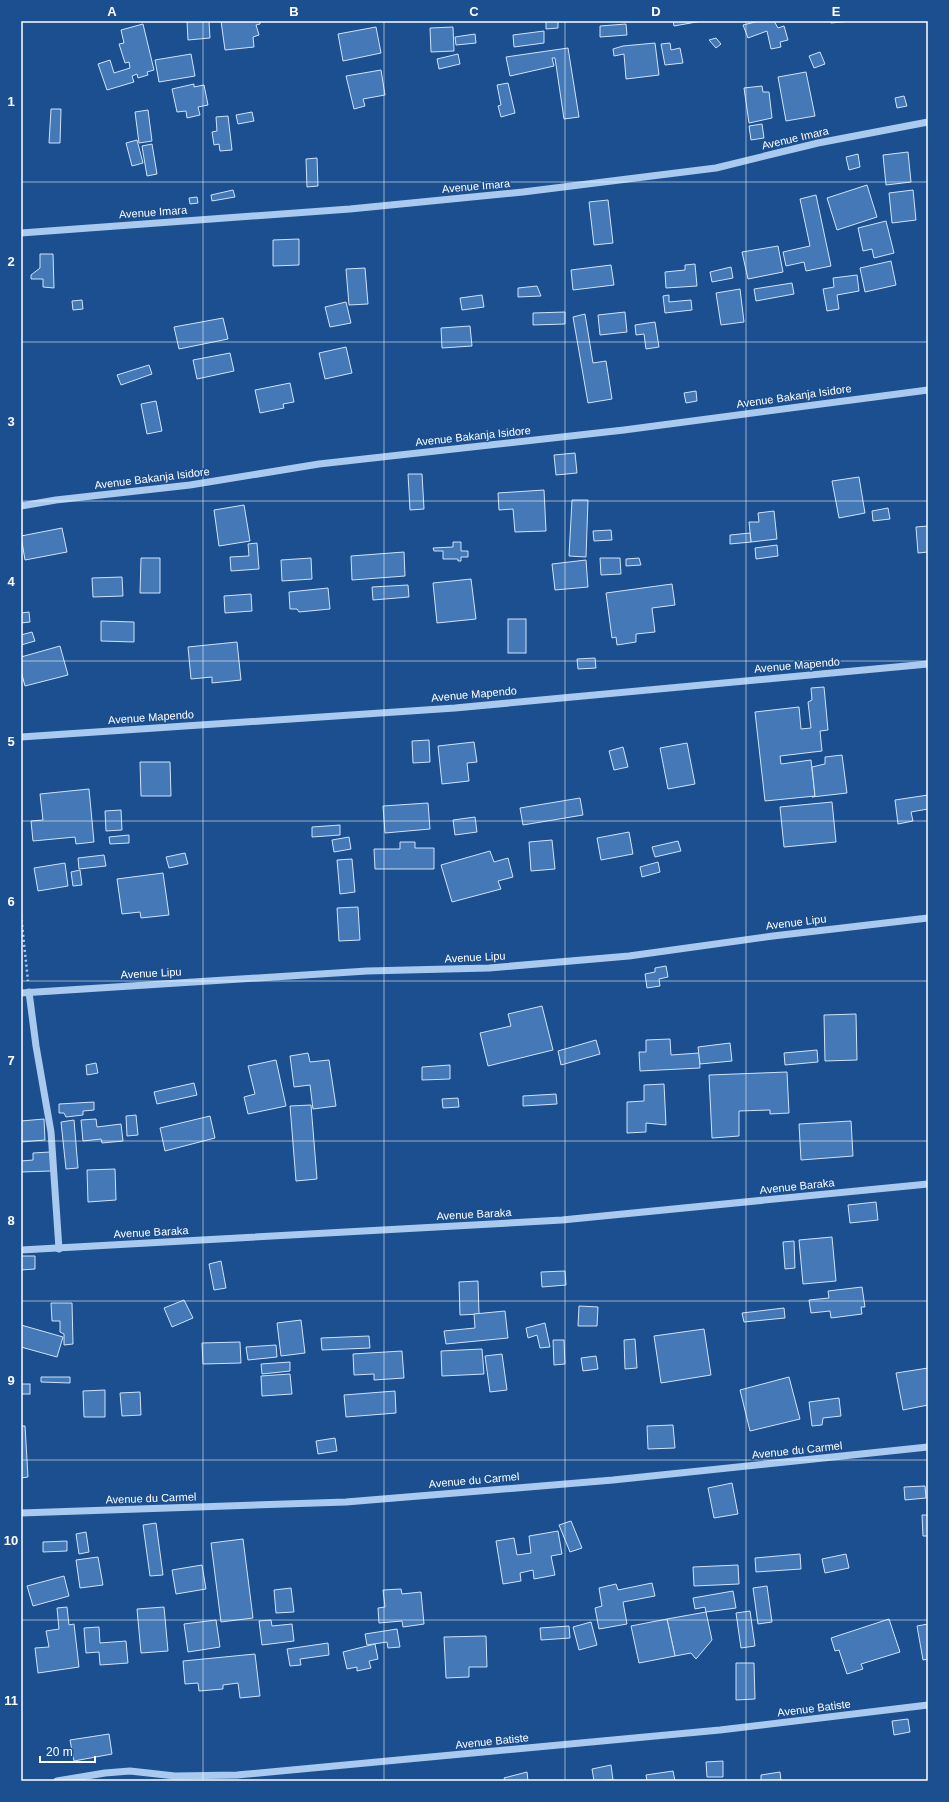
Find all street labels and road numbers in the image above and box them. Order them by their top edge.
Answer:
street label: Avenue Imara [760,124,830,152]
street label: Avenue Imara [441,177,511,195]
street label: Avenue Imara [119,204,188,220]
street label: Avenue Bakanja Isidore [736,382,852,410]
street label: Avenue Bakanja Isidore [415,424,531,448]
street label: Avenue Bakanja Isidore [94,465,210,491]
street label: Avenue Mapendo [754,655,840,675]
street label: Avenue Mapendo [431,684,517,704]
street label: Avenue Mapendo [108,708,194,726]
street label: Avenue Lipu [765,912,827,932]
street label: Avenue Lipu [444,949,506,965]
street label: Avenue Lipu [120,965,182,981]
street label: Avenue Baraka [759,1176,836,1196]
street label: Avenue Baraka [436,1206,513,1222]
street label: Avenue Baraka [113,1224,190,1240]
street label: Avenue du Carmel [751,1439,843,1461]
street label: Avenue du Carmel [428,1470,520,1490]
street label: Avenue du Carmel [105,1490,197,1506]
street label: Avenue Batiste [777,1698,851,1718]
street label: Avenue Batiste [455,1731,529,1751]

